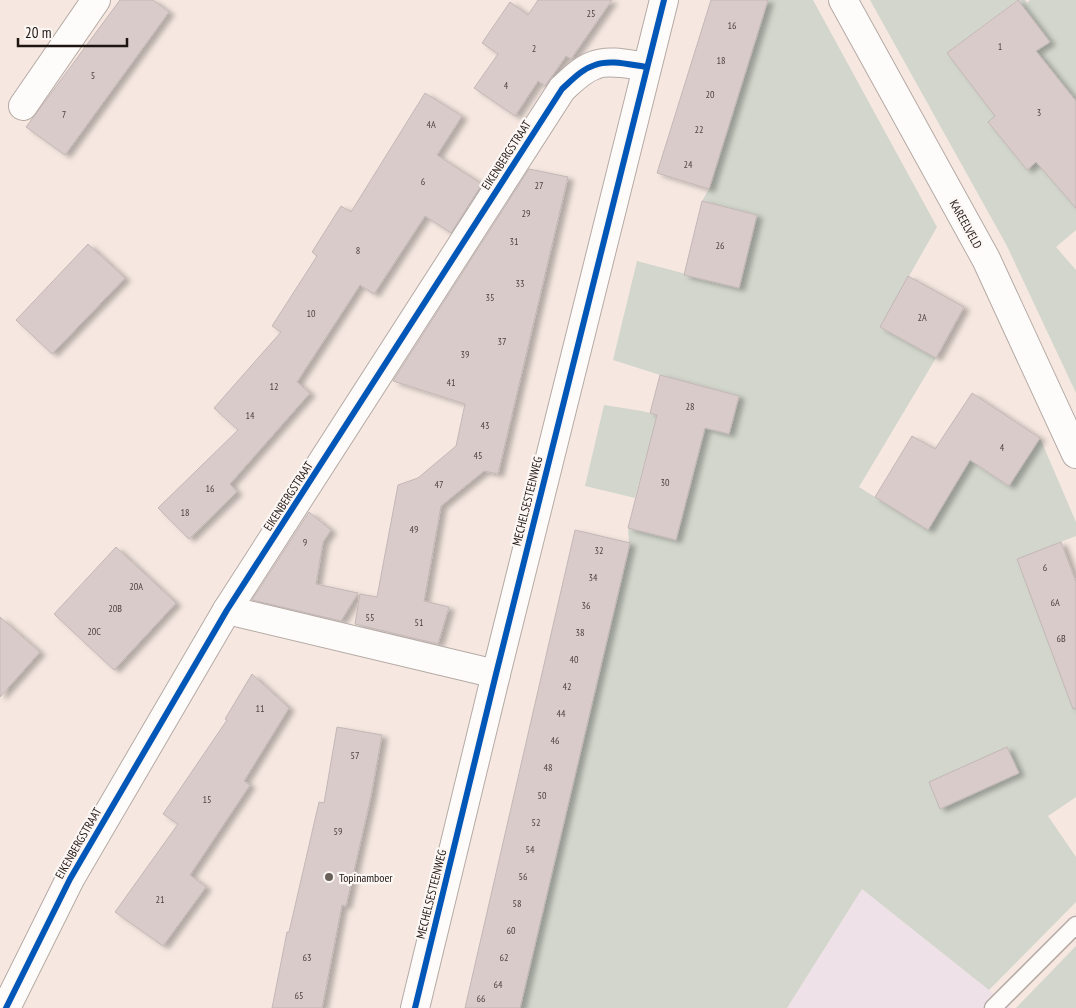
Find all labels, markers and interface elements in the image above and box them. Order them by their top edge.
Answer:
house number: 25 [587,7,596,20]
scale bar [18,15,126,47]
house number: 16 [728,19,737,32]
text: 20 m [25,23,51,42]
house number: 1 [998,40,1002,53]
house number: 2 [532,42,536,55]
house number: 18 [717,54,726,67]
house number: 5 [91,69,95,82]
house number: 4 [504,79,509,92]
house number: 20 [706,88,715,101]
house number: 3 [1037,106,1041,119]
house number: 7 [62,108,66,121]
street label: EIKENBERGSTRAAT [478,117,534,192]
house number: 4A [426,118,436,131]
house number: 22 [695,123,704,136]
house number: 24 [684,158,693,171]
house number: 6 [421,175,426,188]
house number: 27 [535,179,544,192]
street label: KAREELVELD [947,197,985,251]
house number: 29 [522,207,531,220]
house number: 31 [510,235,519,248]
house number: 26 [716,239,725,252]
house number: 8 [356,244,360,257]
house number: 33 [516,277,525,290]
house number: 35 [486,291,495,304]
house number: 10 [307,307,316,320]
house number: 2A [917,311,927,324]
house number: 37 [498,335,507,348]
house number: 39 [461,348,470,361]
house number: 41 [447,376,456,389]
house number: 12 [270,380,279,393]
house number: 28 [686,400,695,413]
house number: 14 [246,409,255,422]
house number: 43 [481,419,490,432]
house number: 4 [1000,441,1005,454]
house number: 45 [474,449,483,462]
street label: MECHELSESTEENWEG [509,455,545,547]
street label: EIKENBERGSTRAAT [260,458,316,533]
house number: 30 [661,476,670,489]
house number: 47 [435,478,444,491]
house number: 16 [206,482,215,495]
house number: 18 [181,506,190,519]
house number: 49 [410,523,419,536]
house number: 9 [303,536,307,549]
house number: 32 [595,544,604,557]
house number: 6 [1043,561,1048,574]
house number: 34 [589,571,598,584]
house number: 20A [129,580,143,593]
house number: 6A [1050,596,1060,609]
house number: 36 [582,599,591,612]
house number: 20B [108,602,122,615]
house number: 55 [366,611,375,624]
house number: 51 [415,616,424,629]
house number: 20C [87,625,101,638]
house number: 38 [576,626,585,639]
house number: 6B [1056,632,1066,645]
house number: 40 [570,653,579,666]
house number: 42 [563,680,572,693]
house number: 11 [256,702,265,715]
house number: 44 [557,707,566,720]
house number: 46 [551,734,560,747]
house number: 57 [351,749,360,762]
house number: 48 [544,761,553,774]
house number: 50 [538,789,547,802]
house number: 15 [203,793,212,806]
street label: EIKENBERGSTRAAT [52,804,105,881]
house number: 52 [532,816,541,829]
house number: 59 [334,825,343,838]
house number: 54 [526,843,535,856]
street label: MECHELSESTEENWEG [413,848,449,940]
place label: Topinamboer [339,870,393,885]
house number: 56 [519,870,528,883]
marker: Topinamboer [323,871,335,883]
house number: 21 [156,893,165,906]
house number: 58 [513,897,522,910]
house number: 60 [507,924,516,937]
house number: 63 [303,951,312,964]
house number: 62 [500,951,509,964]
house number: 64 [494,978,503,991]
house number: 65 [295,989,304,1002]
house number: 66 [477,992,486,1005]

